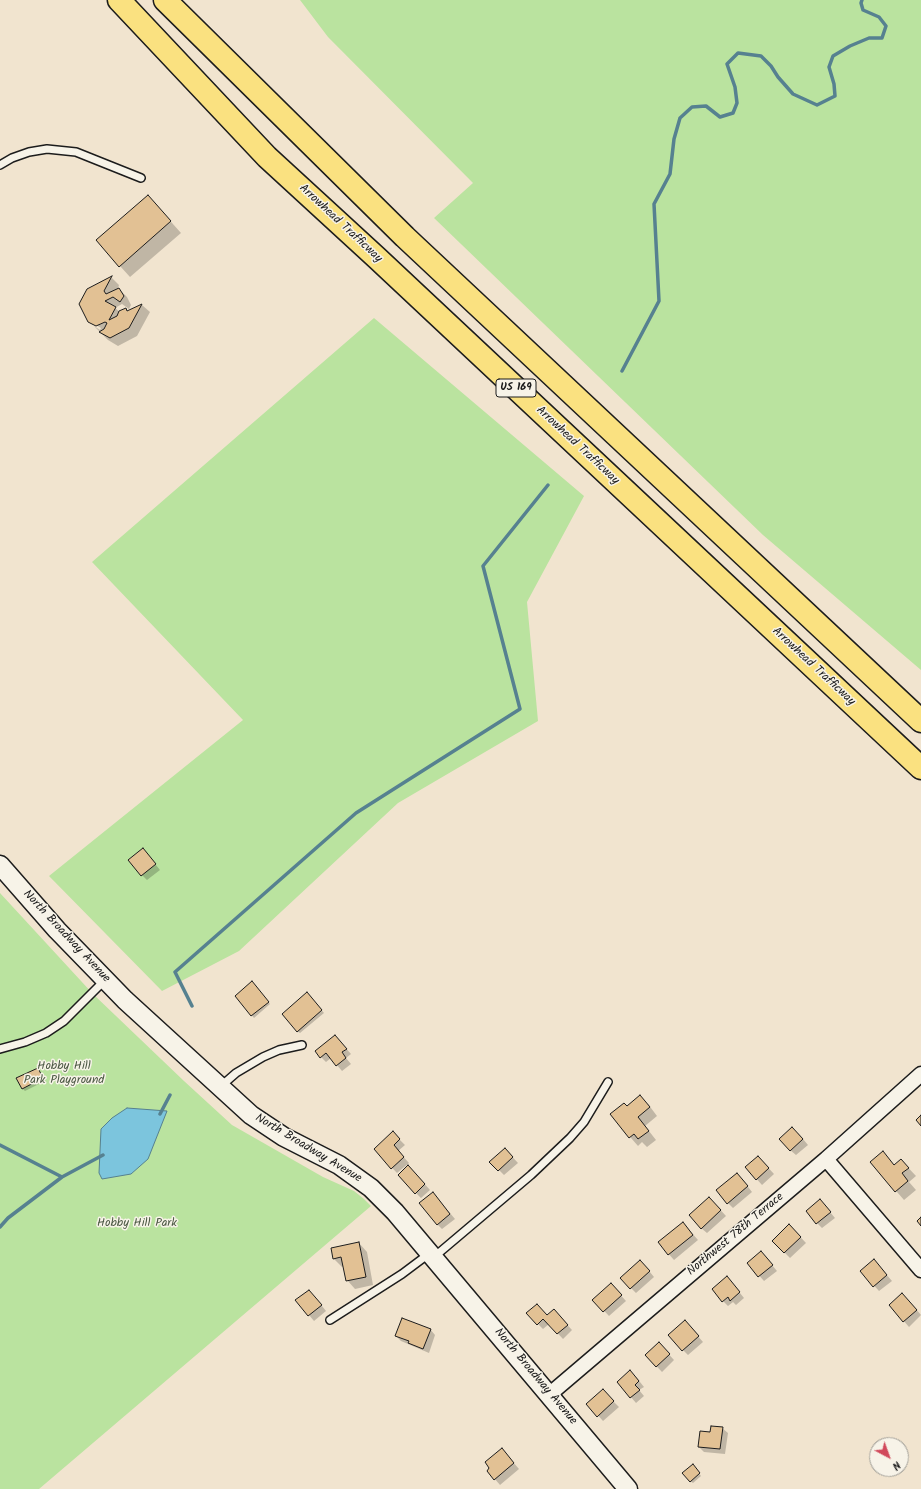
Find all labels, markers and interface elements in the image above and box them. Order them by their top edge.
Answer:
street label: Arrowhead Trafficway [295,182,385,266]
road number: US 169 [496,379,536,397]
street label: Arrowhead Trafficway [532,404,622,488]
street label: Arrowhead Trafficway [768,625,858,709]
street label: North Broadway Avenue [19,888,113,986]
park label: Hobby Hill Park Playground [24,1060,104,1088]
street label: North Broadway Avenue [252,1112,364,1186]
street label: Northwest 78th Terrace [685,1190,787,1280]
park label: Hobby Hill Park [97,1217,177,1231]
street label: North Broadway Avenue [490,1326,580,1428]
north arrow [869,1437,909,1477]
text: N [888,1456,905,1474]

